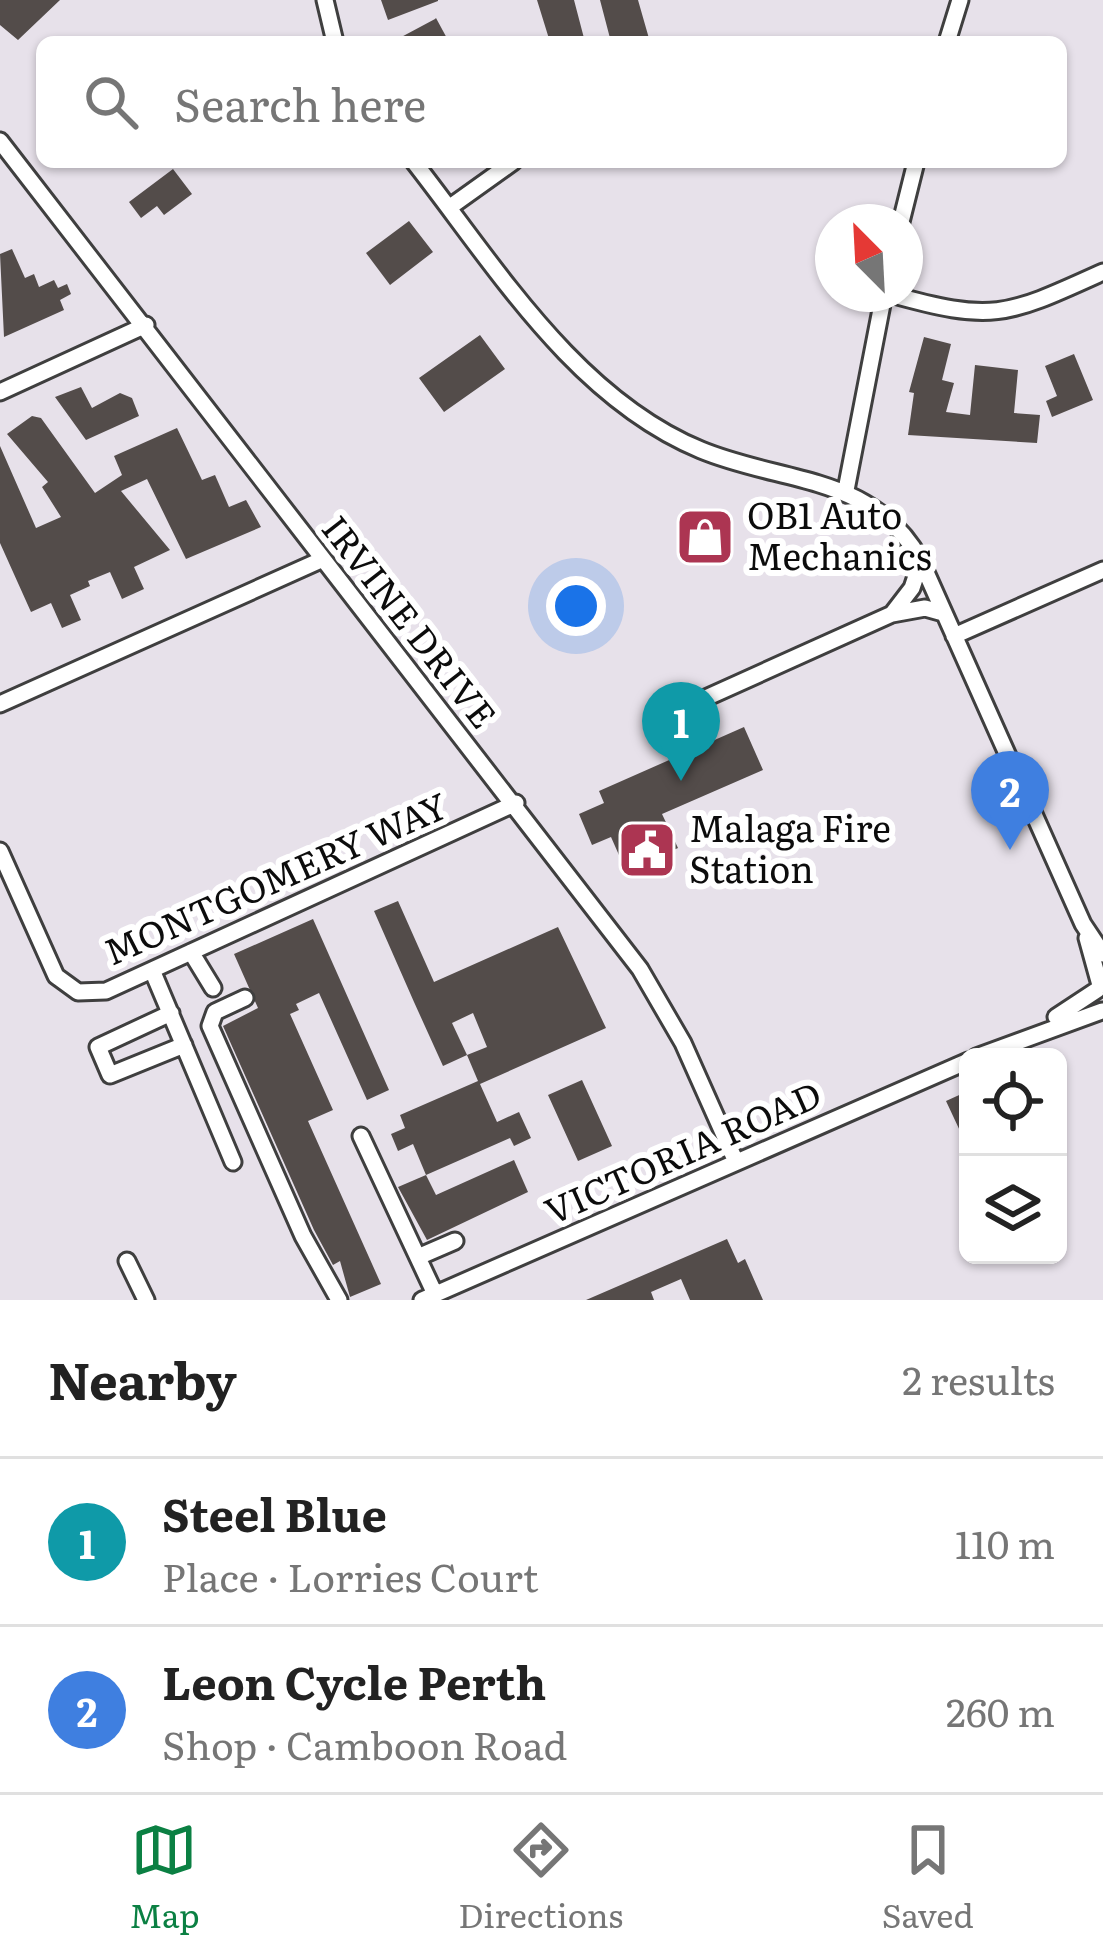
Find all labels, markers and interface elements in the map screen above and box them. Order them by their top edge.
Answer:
search box [36,36,1067,168]
icon: search [78,69,144,135]
text: Search here [174,69,426,136]
north arrow [815,204,923,312]
place label: OB1 Auto Mechanics [747,487,932,581]
street label: IRVINE DRIVE [311,503,511,738]
shop icon: OB1 Auto Mechanics [674,506,736,568]
your location [546,576,606,636]
pin: 1 [642,682,720,781]
pin: 2 [971,751,1049,850]
street label: MONTGOMERY WAY [95,777,455,976]
place label: Malaga Fire Station [689,800,891,894]
public building icon: Malaga Fire Station [616,819,678,881]
map controls [959,1048,1067,1264]
button: locate [959,1048,1067,1156]
street label: VICTORIA ROAD [535,1066,829,1236]
button: layers [959,1156,1067,1264]
text: Nearby [48,1340,237,1416]
text: 2 results [902,1349,1055,1407]
text: Steel Blue [162,1479,387,1546]
text: 1 [79,1513,95,1571]
text: 110 m [955,1513,1055,1571]
text: Place · Lorries Court [162,1546,539,1604]
text: Leon Cycle Perth [162,1647,546,1714]
text: 2 [77,1681,97,1739]
text: 260 m [946,1681,1055,1739]
text: Shop · Camboon Road [162,1714,567,1772]
tab: Map [129,1817,200,1938]
tab: Directions [458,1817,623,1938]
tab: Saved [882,1817,974,1938]

